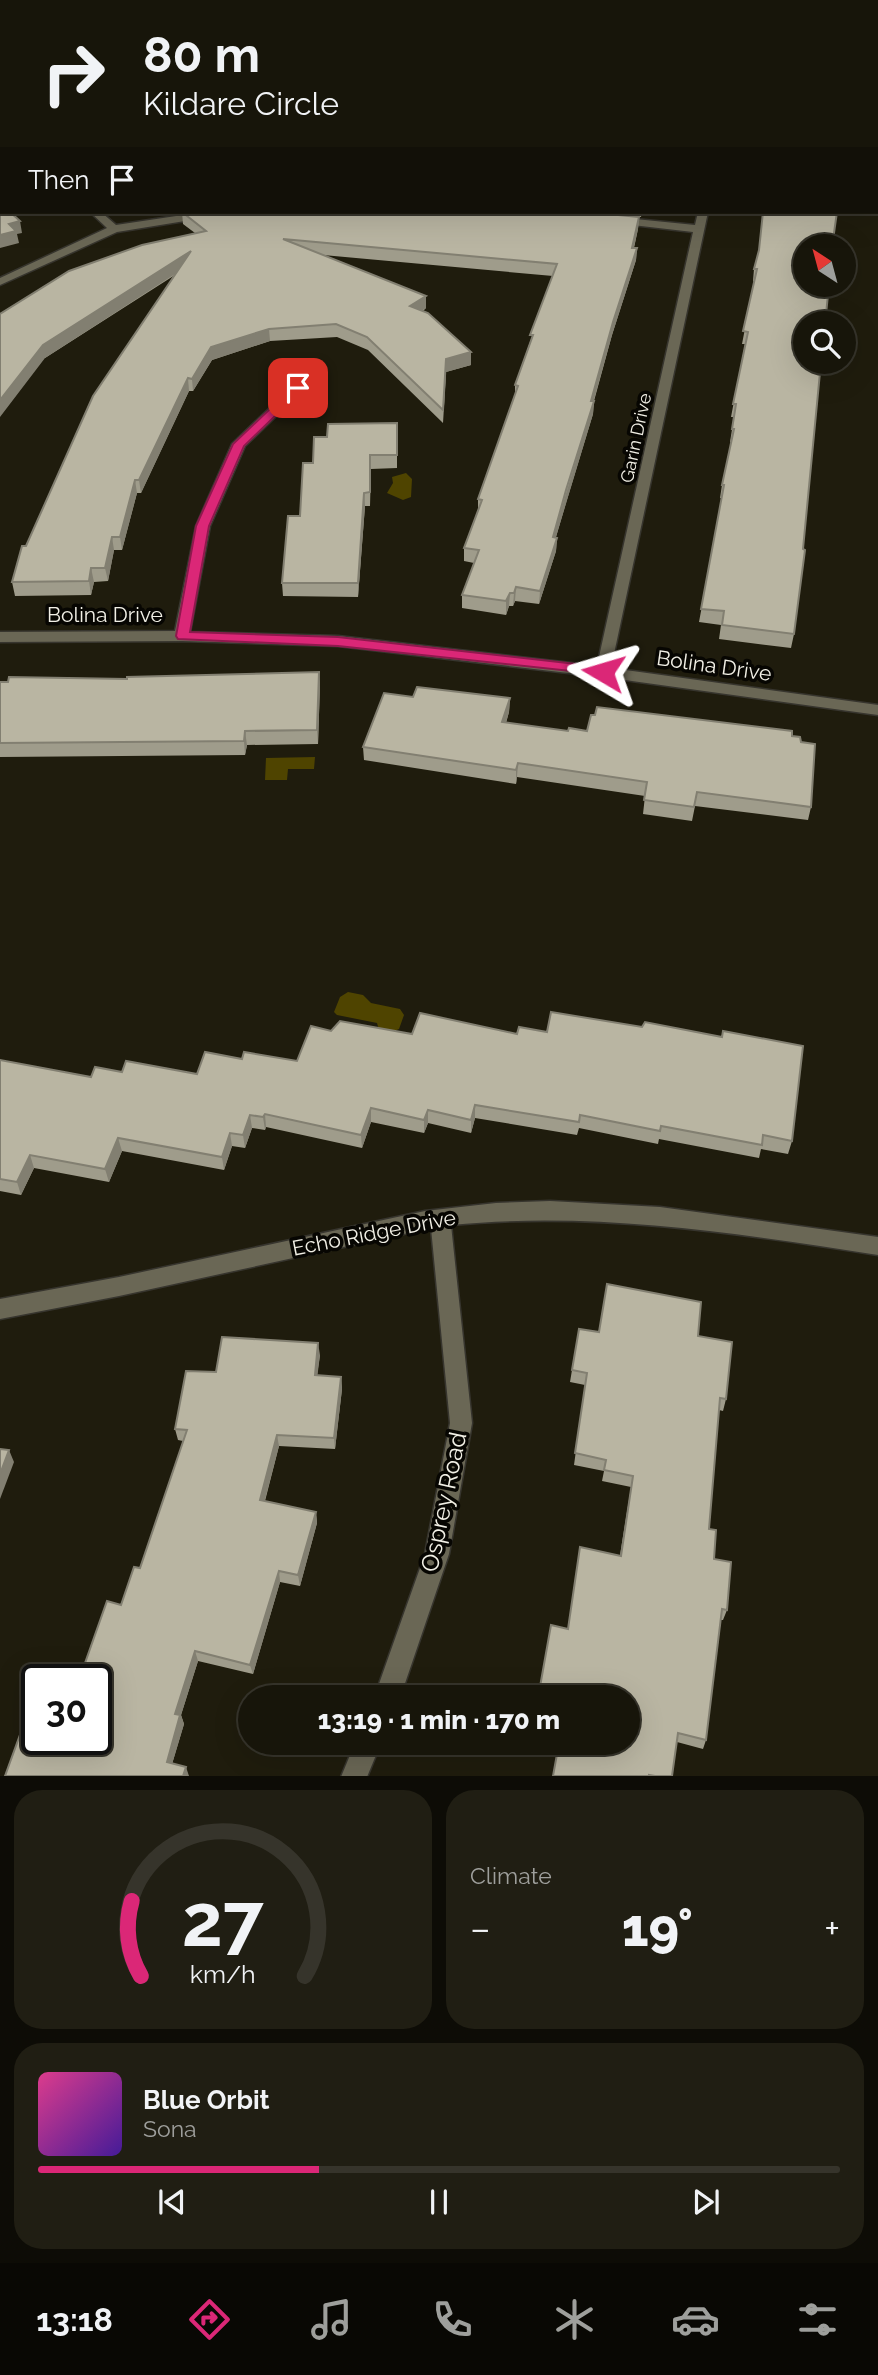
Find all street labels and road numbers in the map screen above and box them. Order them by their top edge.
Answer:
street label: Garin Drive [616,391,655,485]
street label: Bolina Drive [47,602,163,627]
street label: Bolina Drive [655,645,773,686]
street label: Echo Ridge Drive [290,1204,458,1261]
street label: Osprey Road [415,1429,472,1574]

